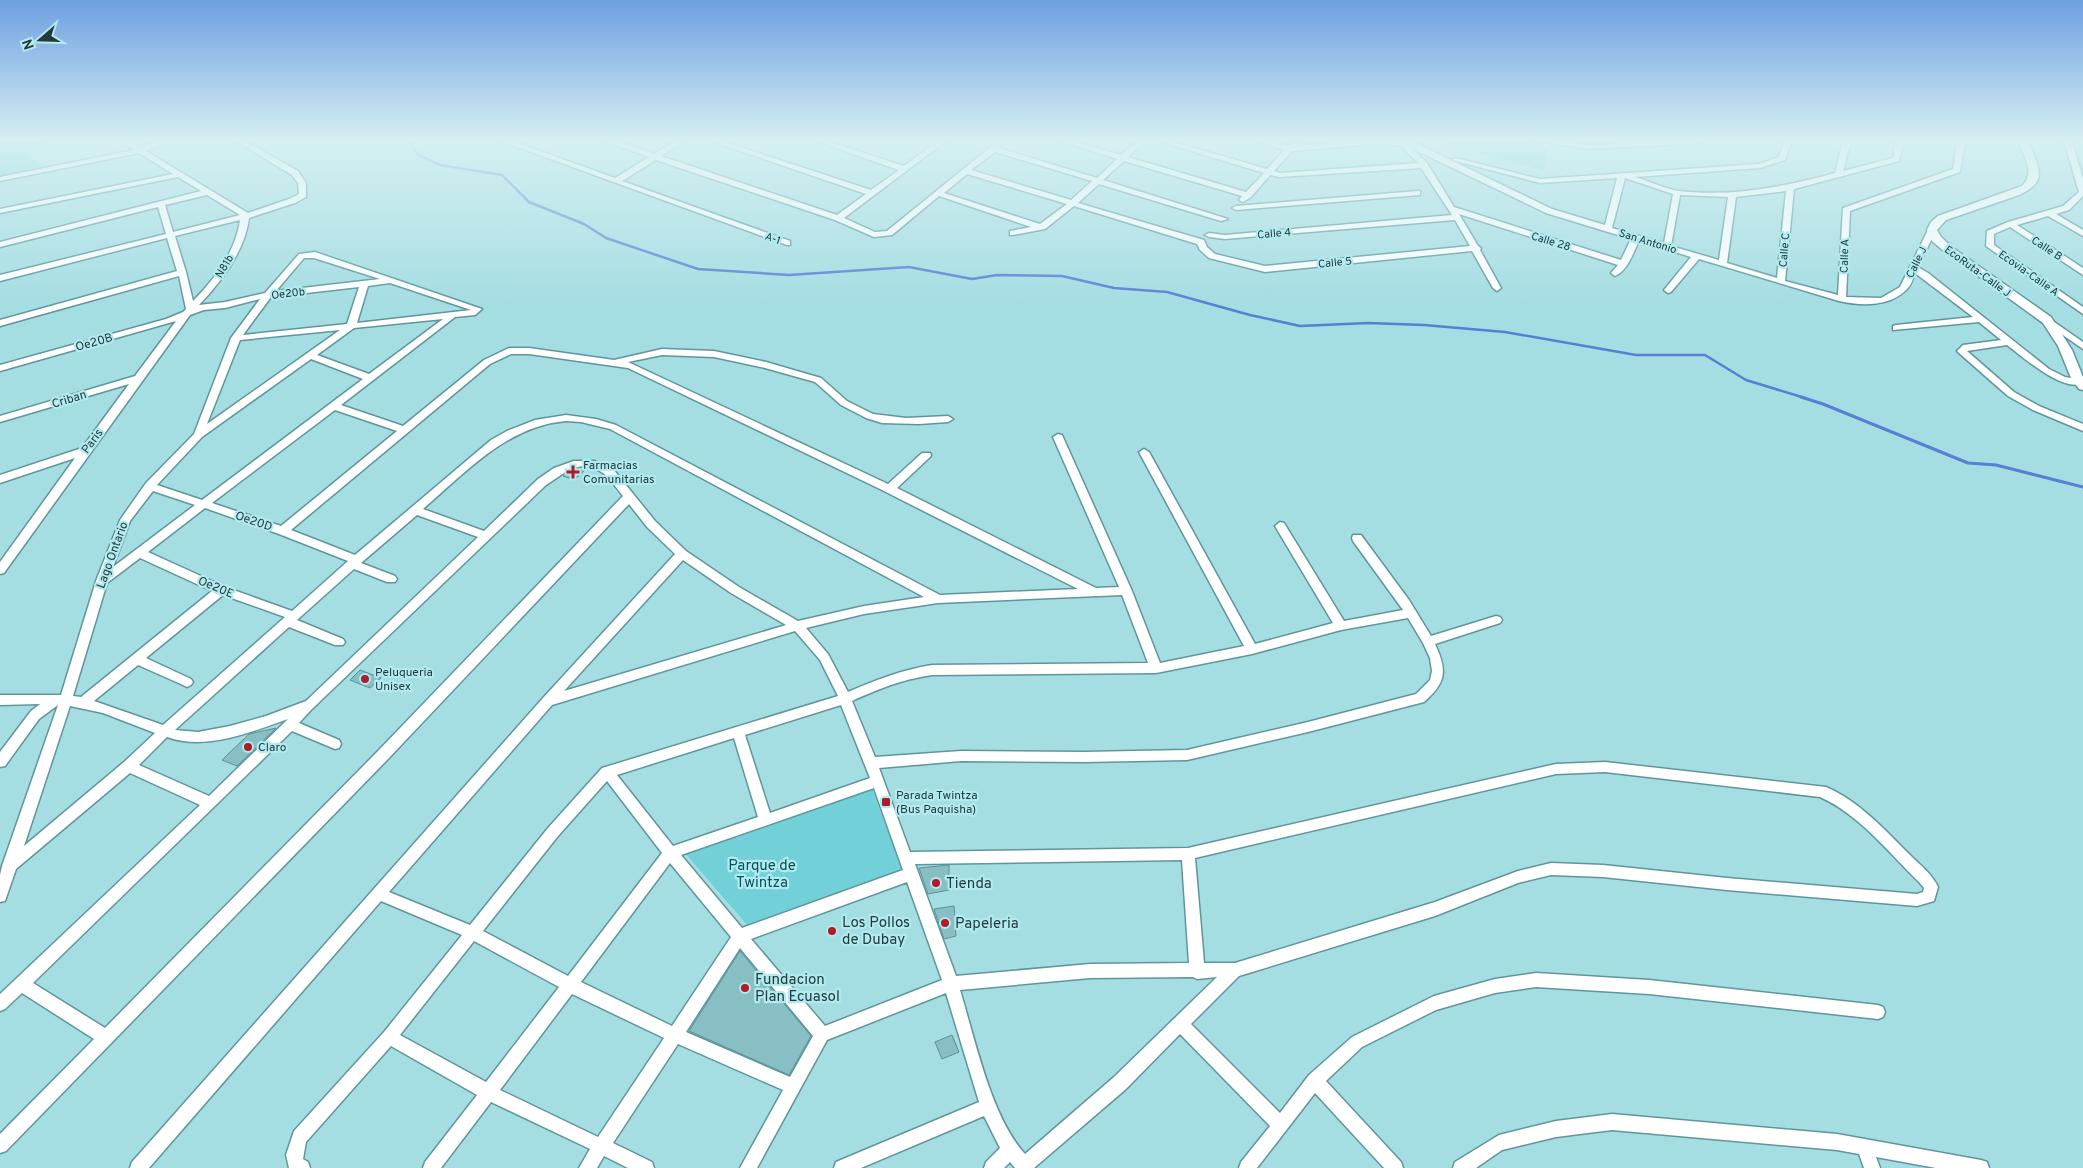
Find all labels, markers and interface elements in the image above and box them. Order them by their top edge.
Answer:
north arrow [15,15,65,65]
text: N [19,36,39,52]
street label: Calle 4 [1257,226,1292,242]
street label: San Antonio [1617,227,1678,257]
street label: Calle 28 [1529,229,1572,255]
street label: A-1 [763,230,782,248]
street label: Calle C [1777,232,1793,268]
street label: Calle B [2028,234,2065,264]
street label: Calle A [1837,239,1853,273]
street label: EcoRuta-Calle J [1941,243,2013,301]
street label: Calle J [1903,244,1930,280]
street label: Ecovia-Calle A [1995,248,2061,300]
street label: N81b [212,252,237,281]
street label: Calle 5 [1317,254,1353,272]
street label: Oe20b [270,285,306,303]
street label: Oe20B [74,330,115,356]
street label: Criban [50,387,89,413]
street label: Paris [78,426,107,457]
place label: Farmacias Comunitarias [583,458,655,488]
marker: Farmacias Comunitarias [567,466,579,478]
street label: Oe20D [233,508,274,536]
street label: Lago Ontario [93,519,133,591]
street label: Oe20E [195,573,236,603]
place label: Peluqueria Unisex [375,665,433,695]
marker: Peluqueria Unisex [359,673,371,685]
place label: Claro [258,740,287,756]
marker: Claro [242,741,254,753]
place label: Parada Twintza (Bus Paquisha) [896,788,978,818]
marker: Parada Twintza (Bus Paquisha) [880,796,892,808]
park label: Parque de Twintza [728,857,796,893]
place label: Tienda [946,875,992,894]
marker: Tienda [930,877,942,889]
place label: Los Pollos de Dubay [842,914,910,950]
place label: Papeleria [955,915,1019,934]
marker: Papeleria [939,917,951,929]
marker: Los Pollos de Dubay [826,925,838,937]
place label: Fundacion Plan Ecuasol [755,971,840,1007]
marker: Fundacion Plan Ecuasol [739,982,751,994]

